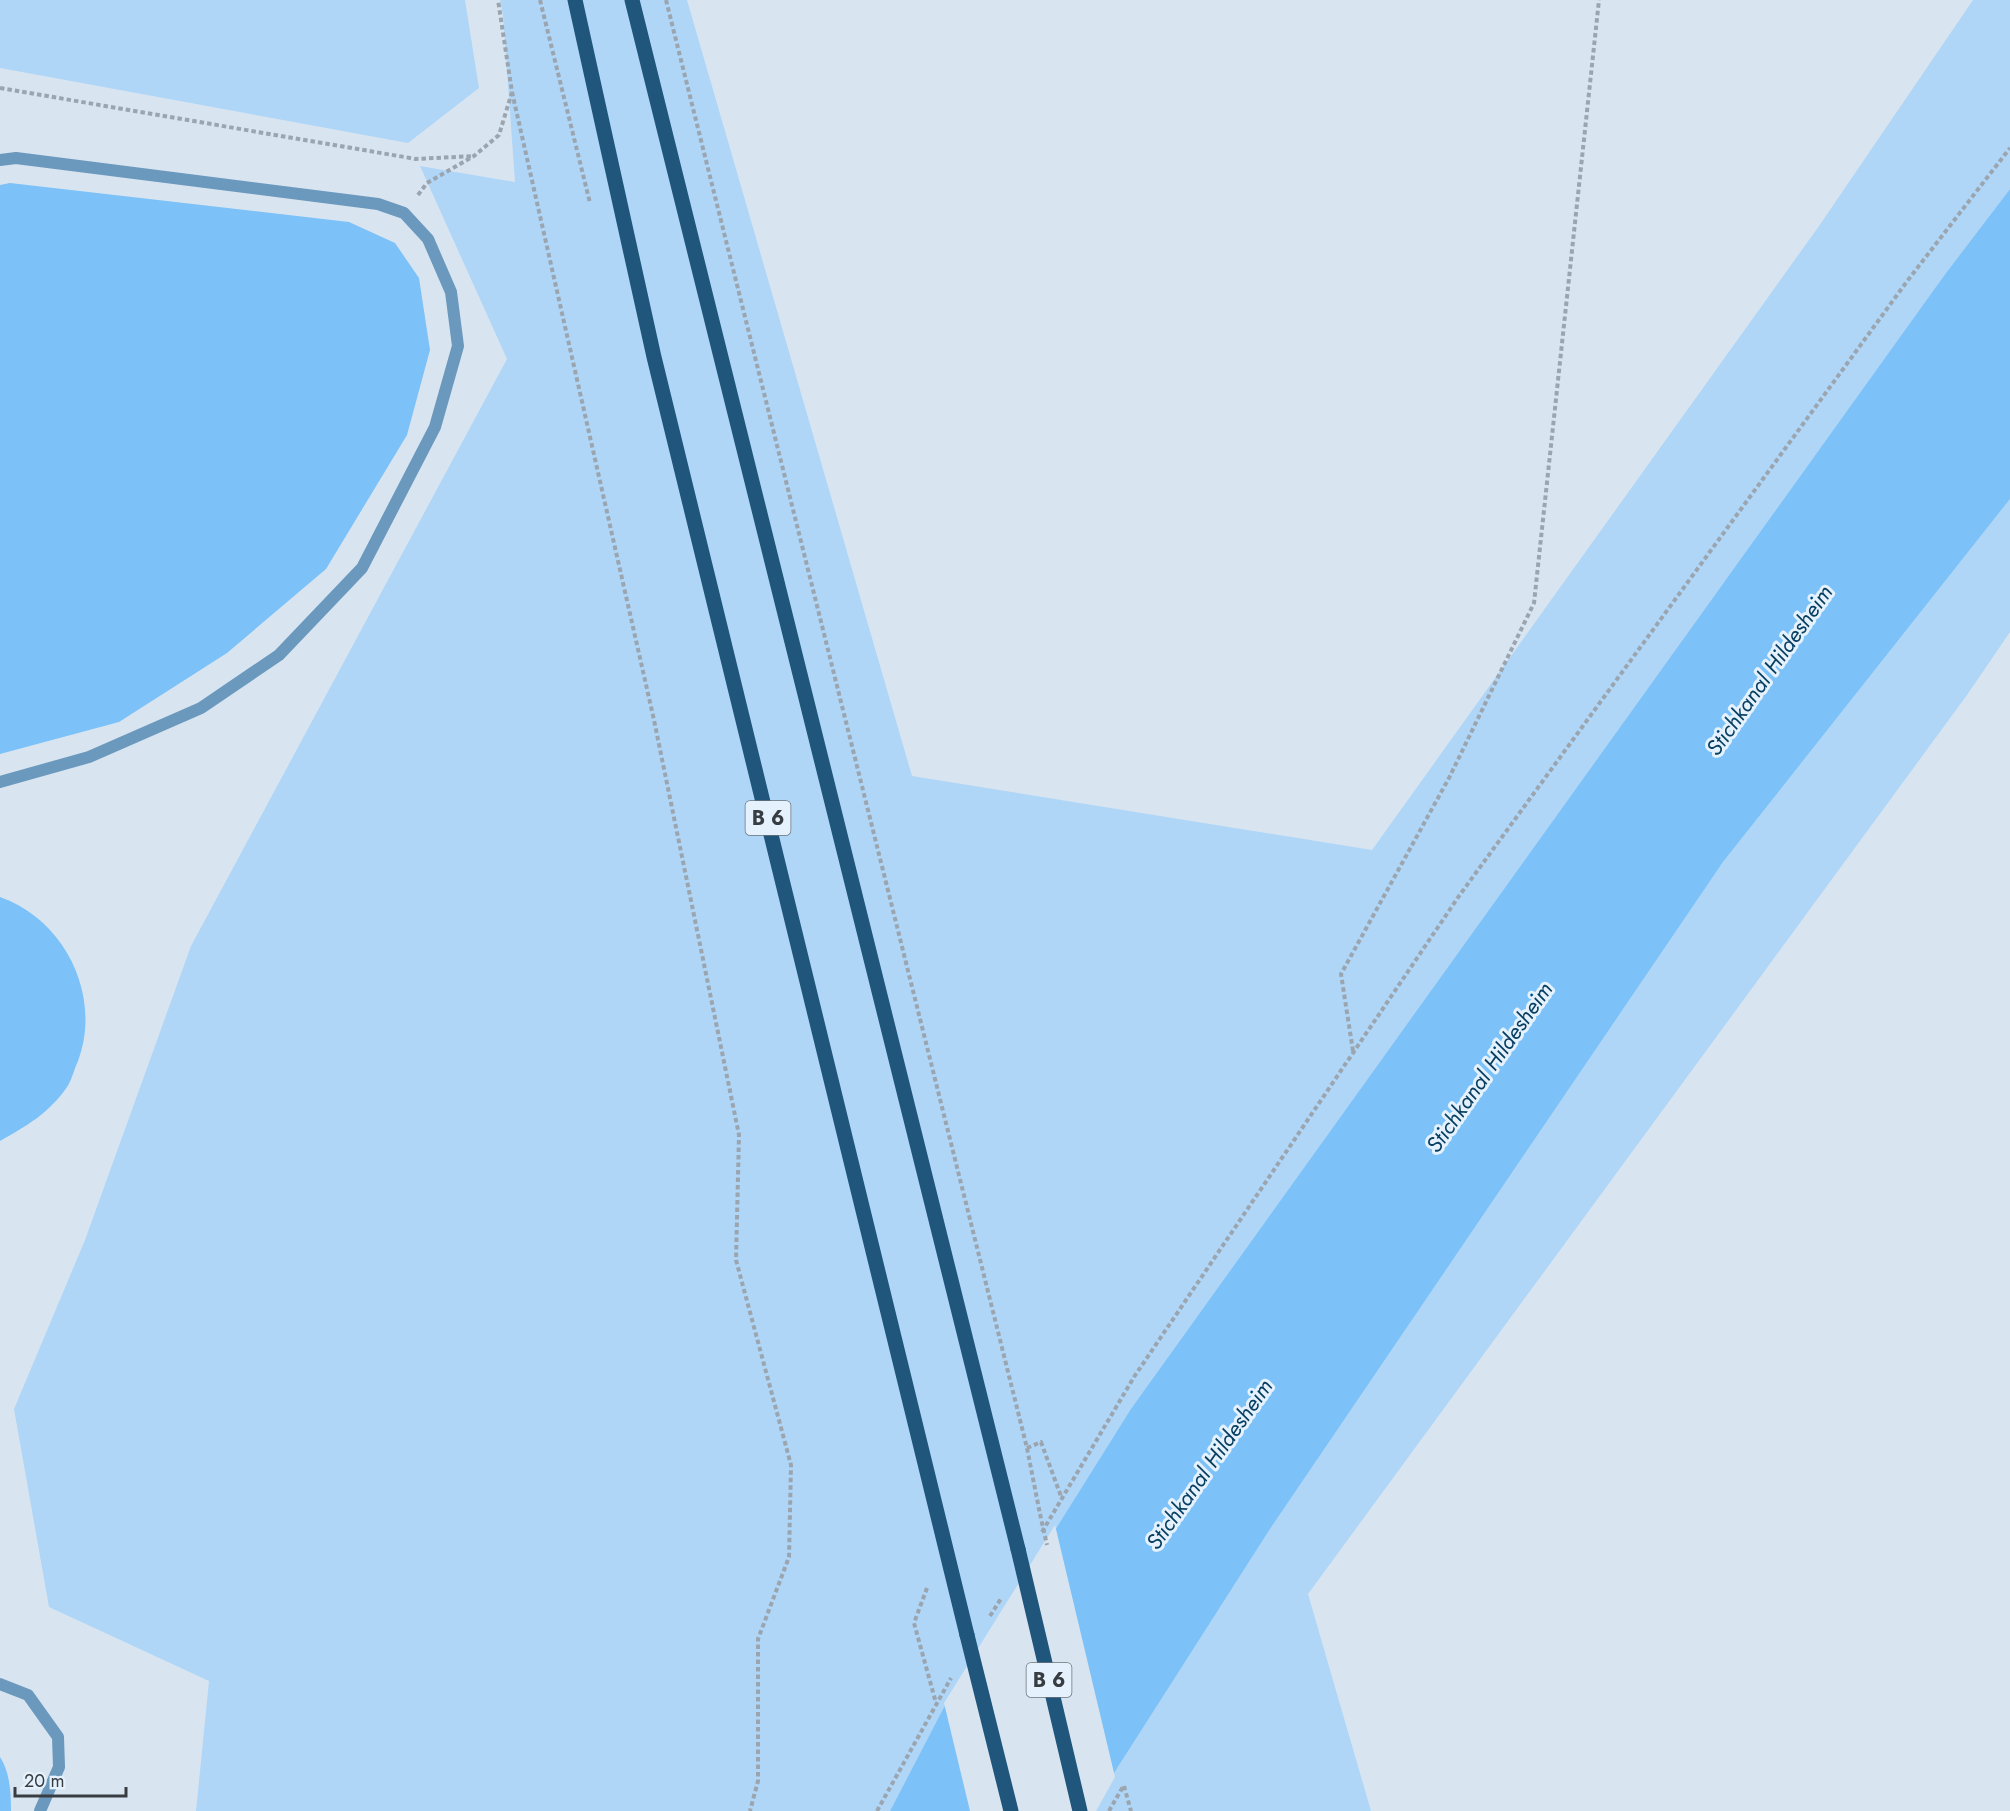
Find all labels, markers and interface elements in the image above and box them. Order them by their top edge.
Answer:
water label: Stichkanal Hildesheim [1698,578,1840,762]
road number: B 6 [746,801,790,835]
water label: Stichkanal Hildesheim [1418,975,1560,1159]
water label: Stichkanal Hildesheim [1138,1372,1280,1556]
road number: B 6 [1026,1663,1072,1697]
scale bar [15,1760,126,1798]
text: 20 m [24,1768,64,1794]

